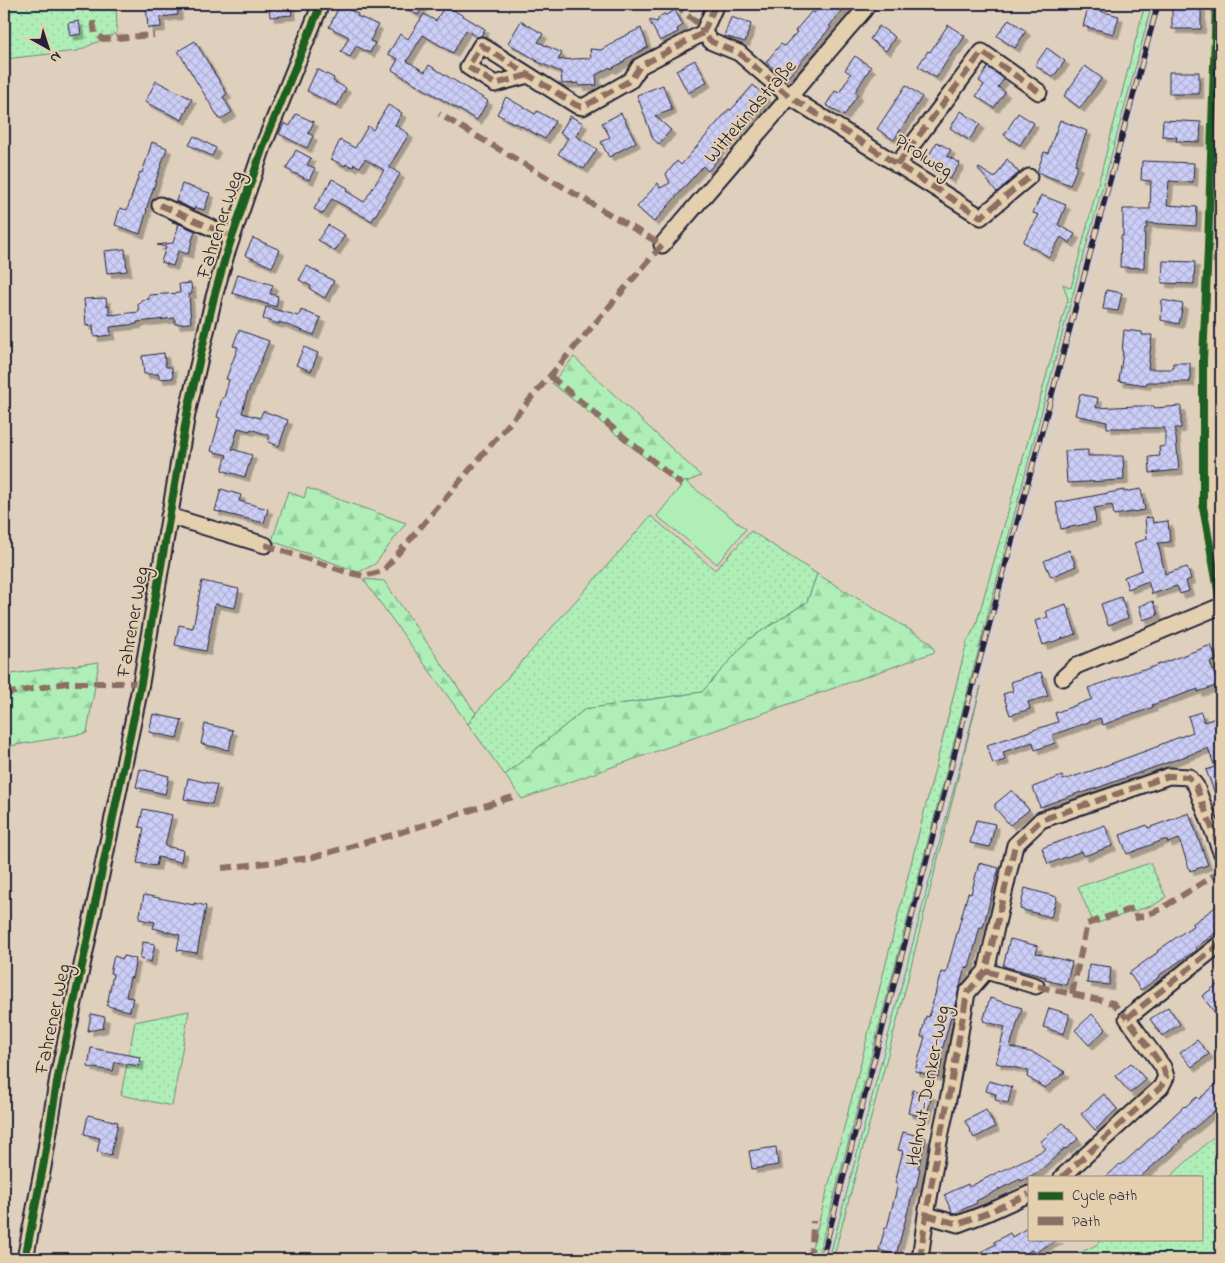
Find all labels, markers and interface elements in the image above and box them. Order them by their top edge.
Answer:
north arrow [22,22,72,72]
text: N [45,46,66,68]
street label: Wittekindstraße [698,54,804,170]
street label: Pirolweg [887,128,958,187]
street label: Fahrener Weg [190,167,253,284]
street label: Fahrener Weg [110,564,159,681]
street label: Fahrener Weg [28,961,81,1078]
street label: Helmut-Denker-Weg [899,1003,960,1169]
legend [1028,1176,1202,1240]
text: Cycle path [1072,1185,1137,1208]
text: Path [1072,1211,1100,1233]

